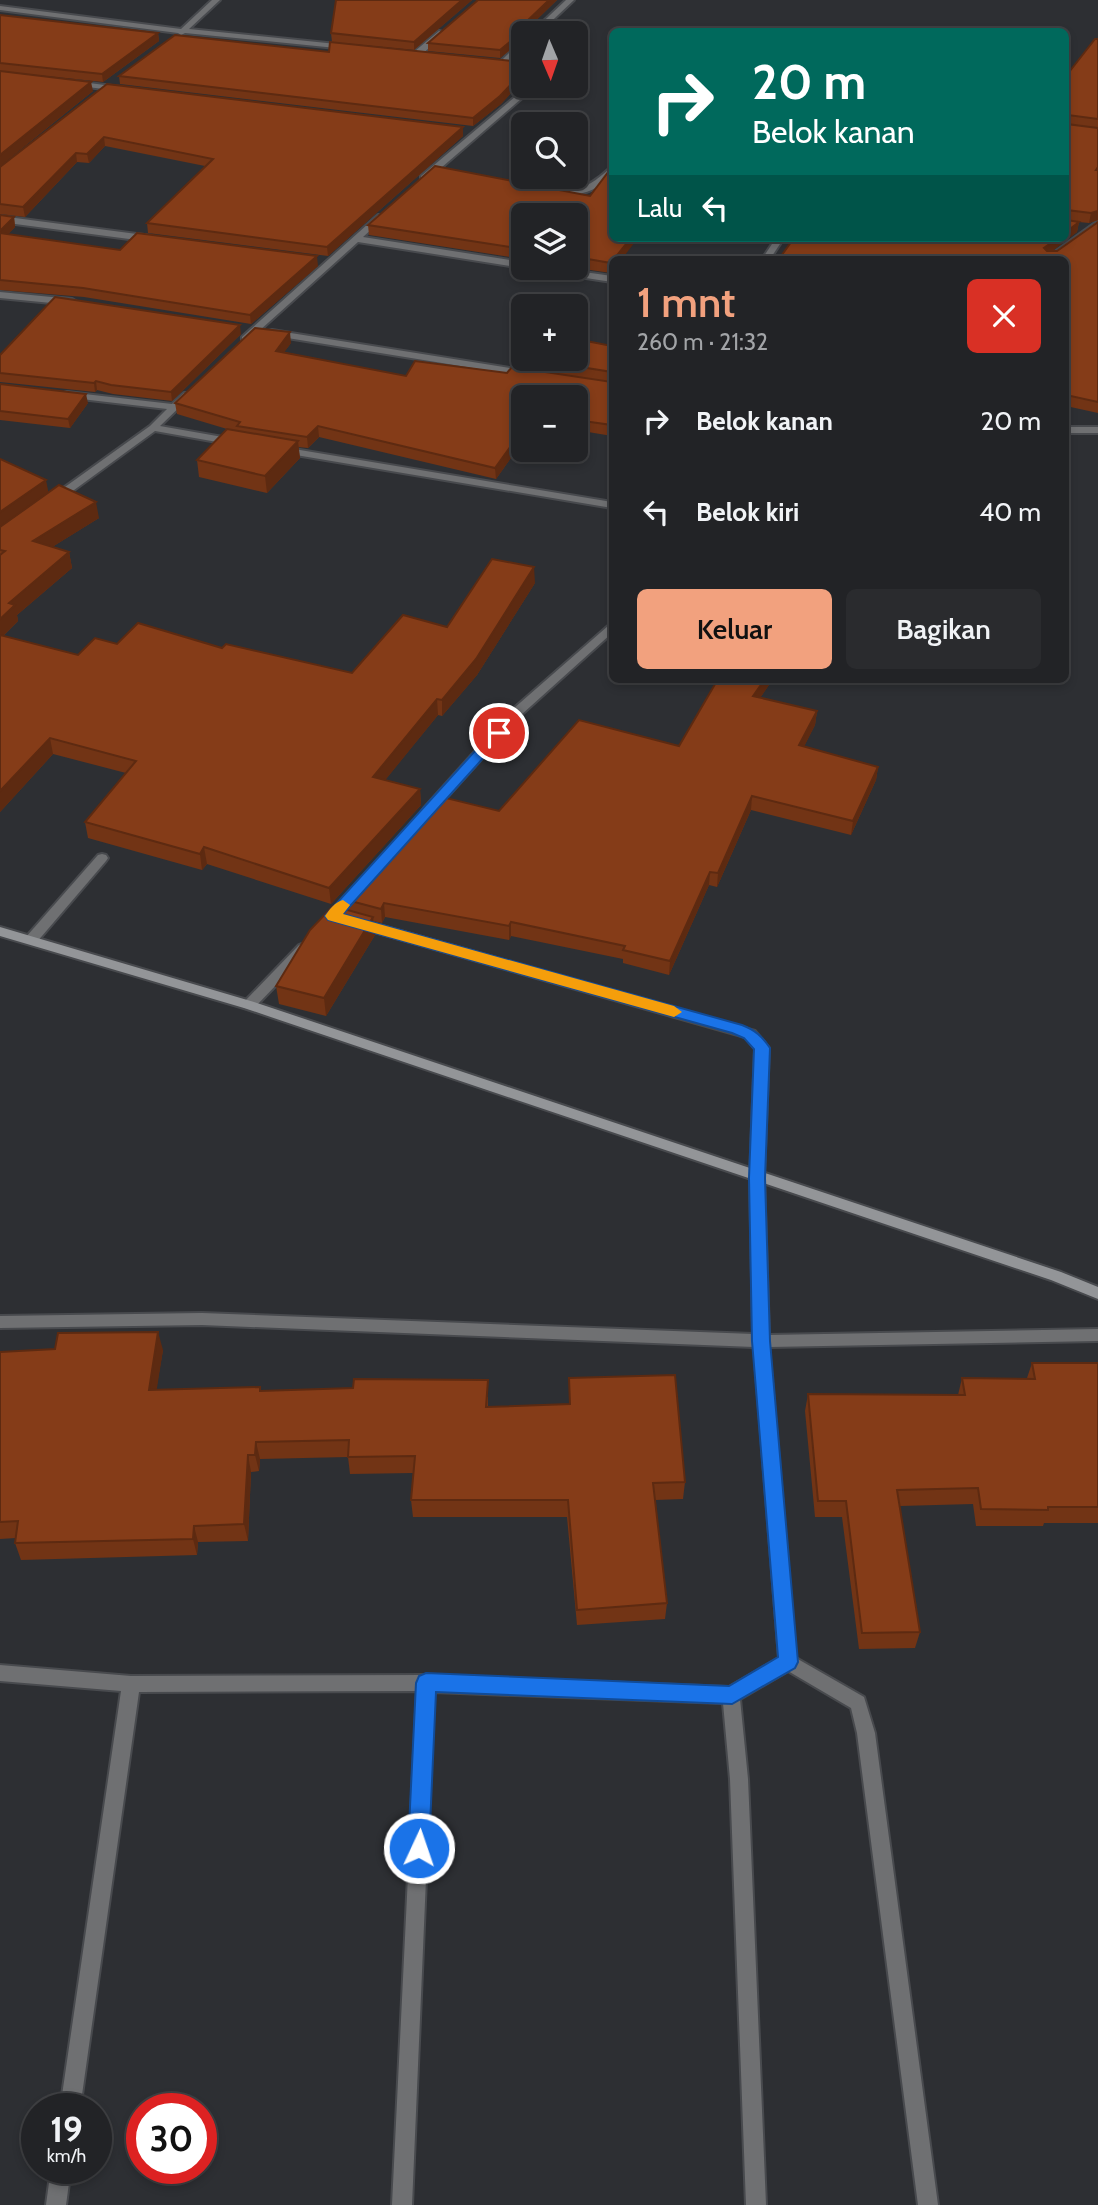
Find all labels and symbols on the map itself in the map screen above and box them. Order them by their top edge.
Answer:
north arrow [511,21,588,98]
pin [469,703,529,763]
position arrow [382,1811,456,1885]
speed limit sign: 30 [126,2093,217,2184]

